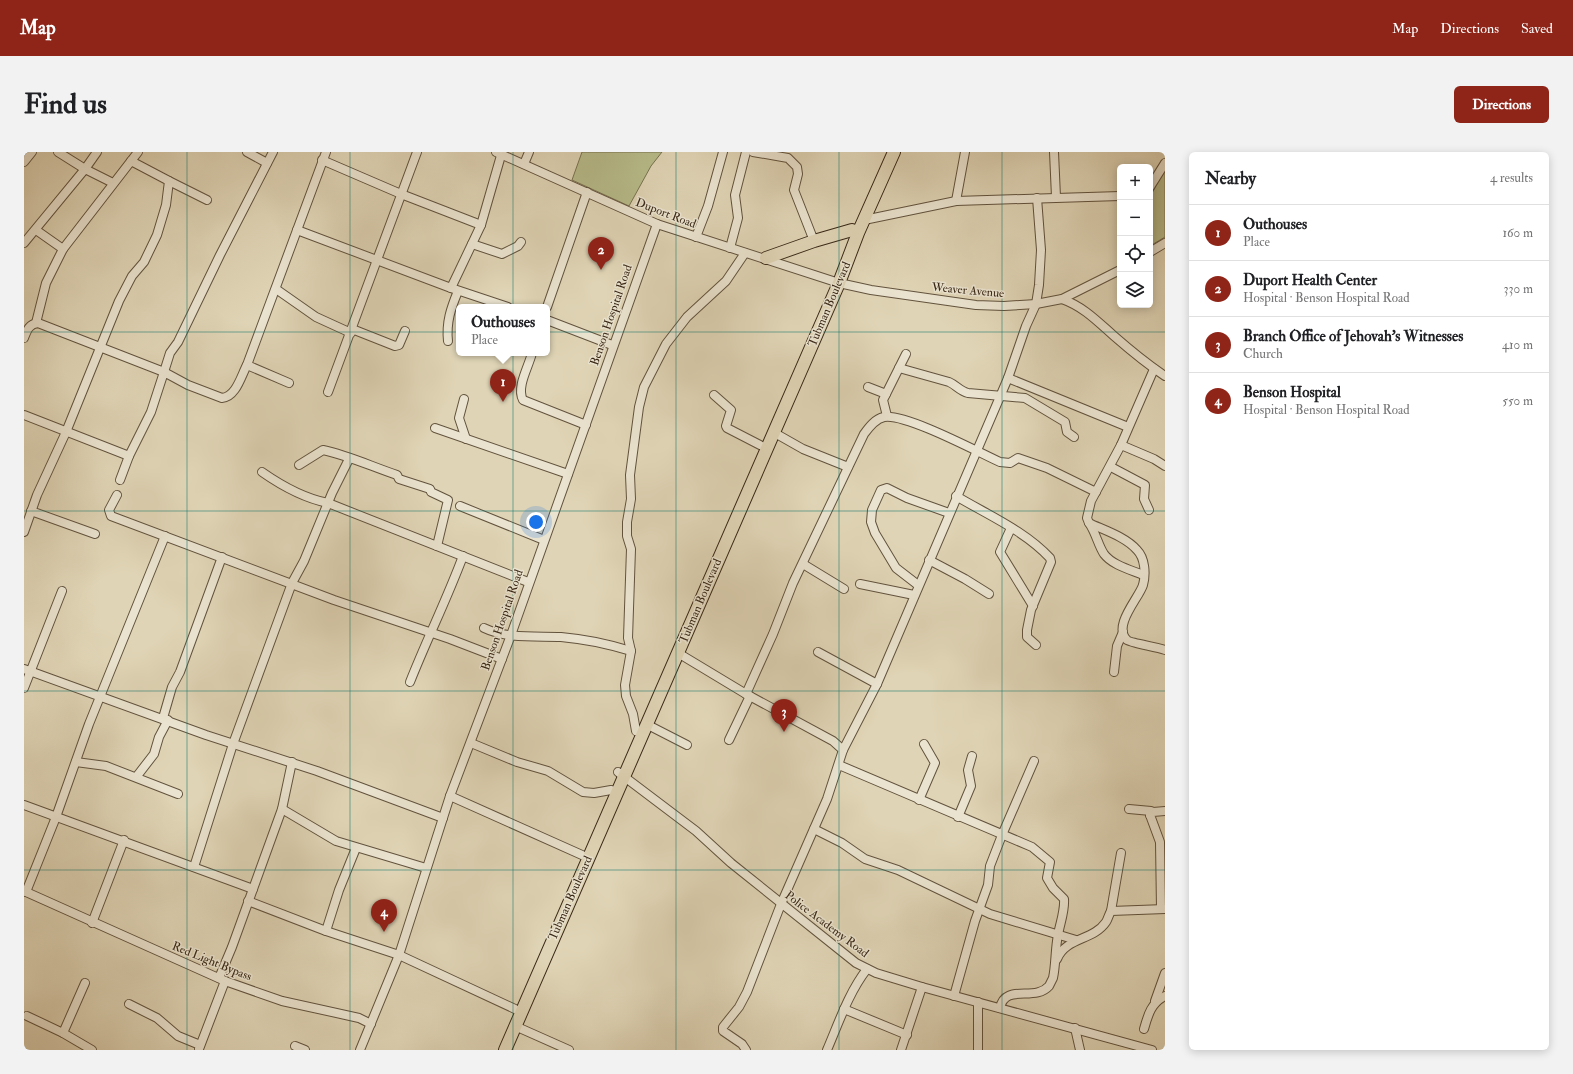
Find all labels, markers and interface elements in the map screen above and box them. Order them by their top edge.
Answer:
text: Map [20,16,56,40]
text: Map [1392,20,1418,37]
text: Directions [1440,20,1499,37]
text: Saved [1521,20,1553,37]
button: Directions [1454,86,1549,123]
text: Find us [24,87,107,122]
map controls [1117,164,1153,308]
button: + [1117,164,1153,200]
text: Nearby [1205,168,1256,189]
text: 4 results [1490,170,1533,186]
street label: Duport Road [633,195,698,232]
button: − [1117,200,1153,236]
text: Outhouses [1243,215,1307,234]
text: 1 [1216,225,1220,241]
text: 160 m [1502,225,1533,241]
text: Place [1243,234,1270,250]
button: locate [1117,236,1153,272]
pin: 2 [588,237,614,270]
street label: Tubman Boulevard [805,259,854,349]
street label: Benson Hospital Road [587,263,636,368]
text: Duport Health Center [1243,271,1377,290]
button: layers [1117,272,1153,308]
street label: Weaver Avenue [930,280,1005,301]
text: 2 [1215,281,1221,297]
text: 330 m [1504,281,1533,297]
text: Hospital · Benson Hospital Road [1243,290,1410,306]
popup [456,304,550,356]
text: Outhouses [471,313,535,332]
text: Branch Office of Jehovah's Witnesses [1243,327,1463,346]
text: Place [471,332,498,348]
text: 3 [1216,337,1221,353]
text: 410 m [1502,337,1533,353]
text: Church [1243,346,1283,362]
pin: 1 [490,369,516,402]
text: Benson Hospital [1243,383,1341,402]
text: 4 [1214,393,1222,409]
text: 550 m [1502,393,1533,409]
text: Hospital · Benson Hospital Road [1243,402,1410,418]
your location [526,512,546,532]
street label: Tubman Boulevard [676,556,725,646]
street label: Benson Hospital Road [478,568,527,673]
pin: 3 [771,699,797,732]
street label: Tubman Boulevard [545,854,596,943]
street label: Police Academy Road [782,888,872,961]
pin: 4 [371,899,397,932]
street label: Red Light Bypass [170,939,254,984]

